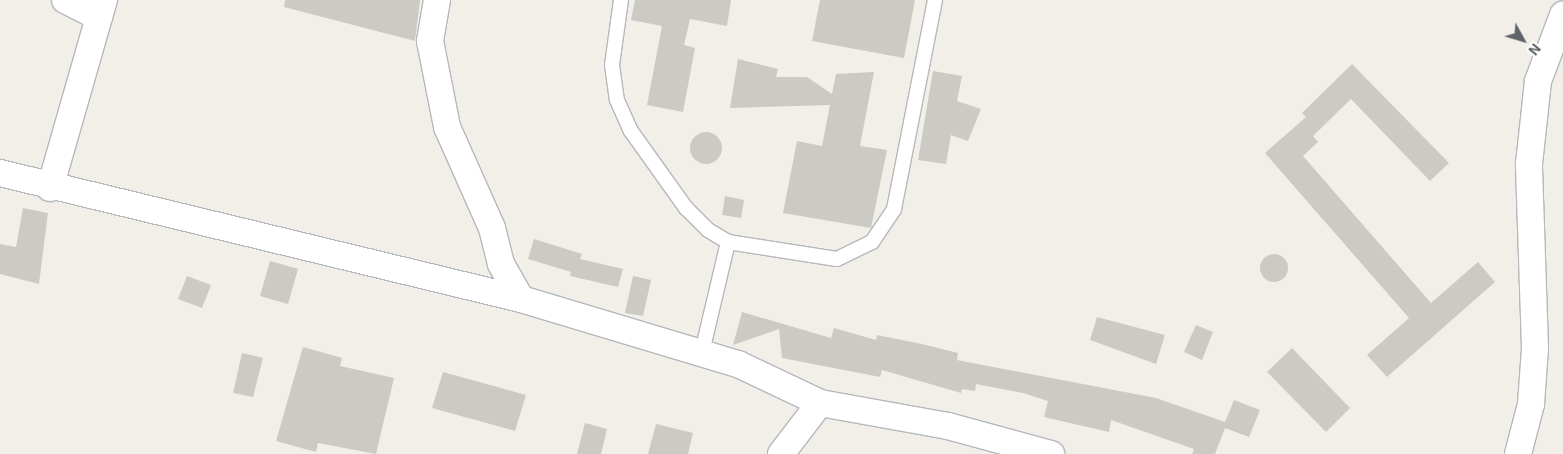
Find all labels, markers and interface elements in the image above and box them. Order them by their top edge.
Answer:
north arrow [1498,15,1548,65]
text: N [1525,40,1545,59]

